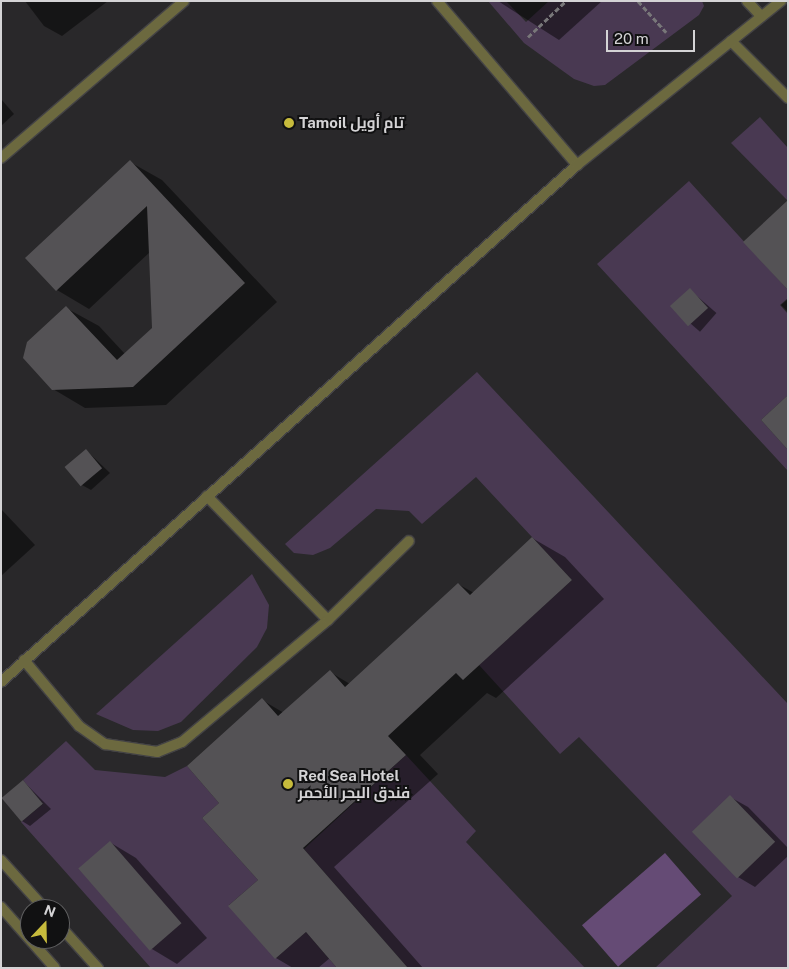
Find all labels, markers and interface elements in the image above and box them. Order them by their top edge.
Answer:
scale bar [609,20,698,52]
text: 20 m [614,30,649,47]
place label: Tamoil تام أويل [299,114,404,132]
marker: Tamoil تام أويل [283,117,295,129]
place label: Red Sea Hotel فندق البحر الأحمر [298,766,410,801]
marker: Red Sea Hotel فندق البحر الأحمر [282,778,294,790]
north arrow [20,899,70,949]
text: N [42,901,58,920]

